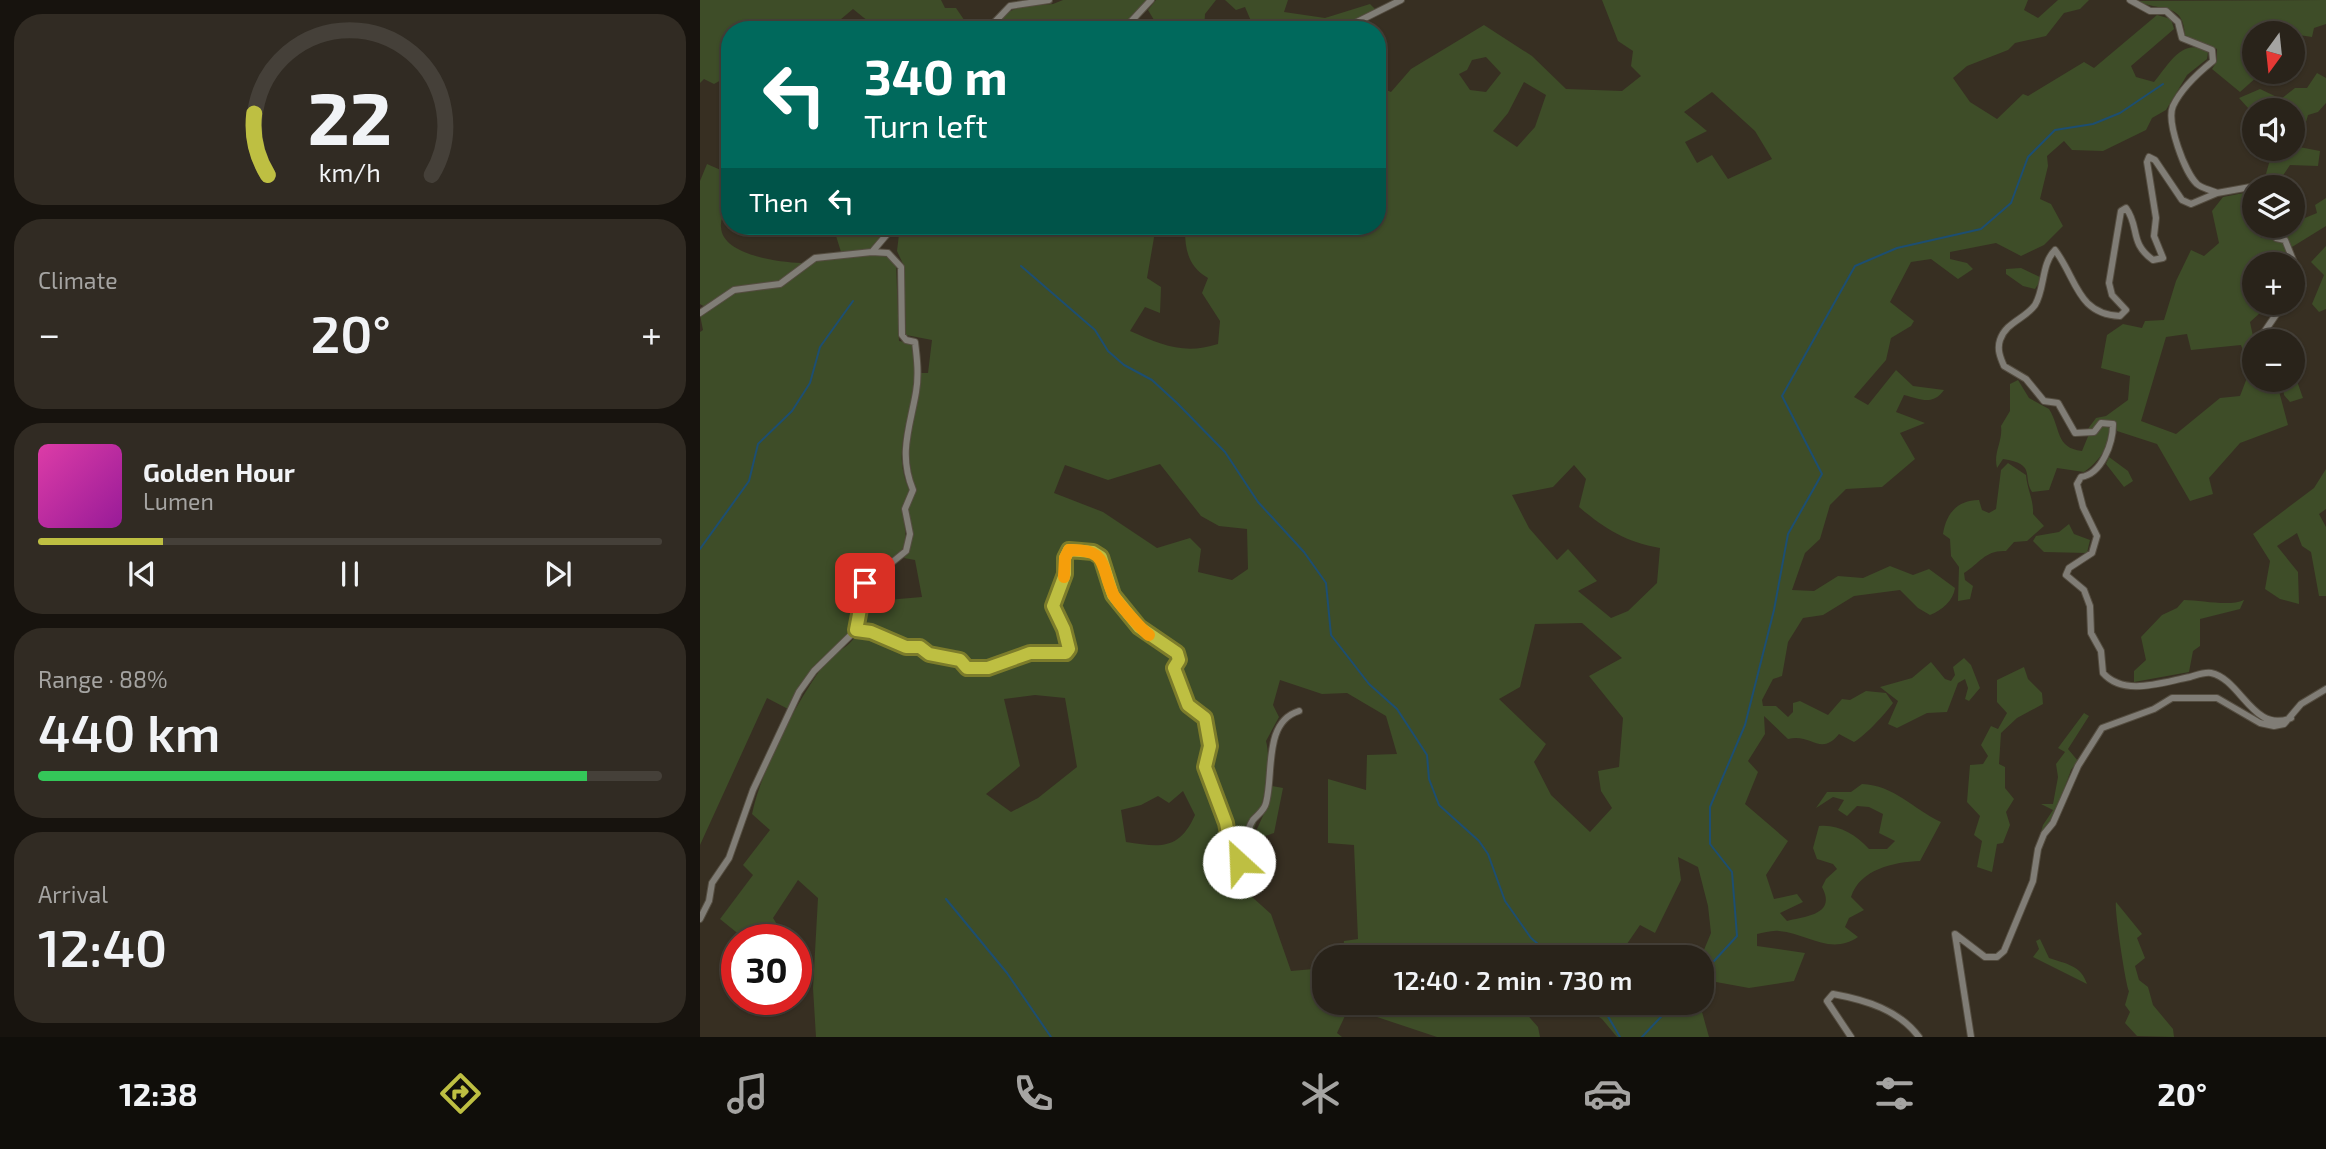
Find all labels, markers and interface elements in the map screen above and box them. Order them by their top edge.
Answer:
north arrow [2242,21,2305,84]
map controls [2242,21,2305,392]
text: 340 m [864,46,1008,105]
icon: left [749,49,840,140]
text: 22 [308,73,392,161]
button: sound [2242,98,2305,161]
text: Turn left [864,106,988,144]
text: km/h [319,157,381,187]
button: layers [2242,175,2305,238]
icon: left [822,182,860,220]
text: Then [749,186,808,217]
button: + [2242,252,2305,315]
text: Climate [38,266,118,294]
text: 20° [310,301,391,363]
text: − [38,310,60,356]
text: + [641,310,662,356]
button: − [2242,329,2305,392]
text: Golden Hour [143,456,295,487]
text: Lumen [143,487,214,515]
pin [835,553,895,613]
icon: previous [123,555,161,593]
icon: pause [331,555,369,593]
icon: next [539,555,577,593]
icon: arrive [846,564,884,602]
text: Range · 88% [38,665,167,693]
text: 440 km [38,700,221,762]
position arrow [1202,825,1276,899]
text: Arrival [38,880,108,908]
text: 12:40 [38,915,167,977]
speed limit sign: 30 [721,924,812,1015]
text: 12:40 · 2 min · 730 m [1394,964,1632,995]
icon: directions [436,1069,485,1118]
icon: music [723,1069,772,1118]
icon: phone [1009,1069,1058,1118]
icon: climate [1296,1069,1345,1118]
icon: car [1583,1069,1632,1118]
icon: filters [1870,1069,1919,1118]
text: 12:38 [119,1074,198,1112]
text: 20° [2157,1074,2207,1112]

